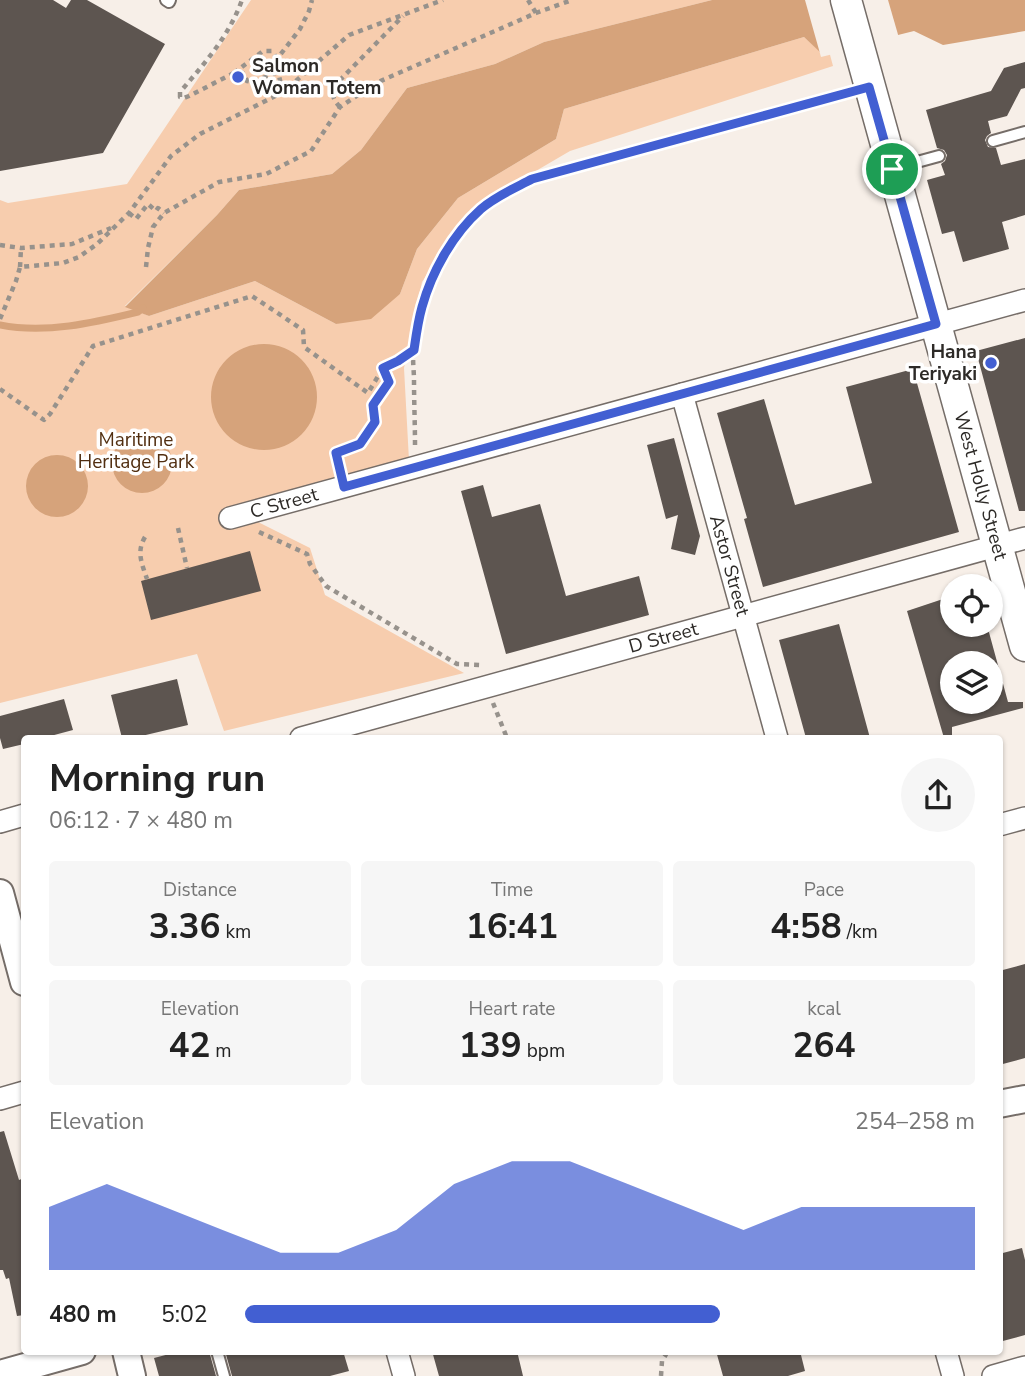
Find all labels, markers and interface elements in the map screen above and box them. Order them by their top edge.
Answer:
place label: Salmon Woman Totem [252,53,382,101]
marker: Salmon Woman Totem [230,69,246,85]
pin [862,139,922,199]
icon: arrive [873,150,911,188]
place label: Hana Teriyaki [909,339,977,387]
marker: Hana Teriyaki [983,355,999,371]
street label: West Holly Street [948,408,1014,563]
park label: Maritime Heritage Park [78,427,195,475]
street label: C Street [247,481,321,525]
street label: Astor Street [703,512,756,619]
map controls [940,574,1003,714]
button: locate [940,574,1003,637]
street label: D Street [626,616,701,660]
button: layers [940,651,1003,714]
text: Morning run [49,753,265,804]
button: share [901,758,975,832]
text: 06:12 · 7 × 480 m [49,805,233,836]
text: Distance [163,877,237,903]
text: Time [491,877,533,903]
text: Pace [804,877,844,903]
text: 3.36 [149,903,221,950]
text: 16:41 [466,903,558,950]
text: 4:58 [770,903,842,950]
text: km [221,919,251,945]
text: /km [842,919,878,945]
text: Elevation [161,996,239,1022]
text: Heart rate [469,996,555,1022]
text: kcal [807,996,841,1022]
text: 42 [168,1022,210,1069]
text: 139 [459,1022,522,1069]
text: 264 [792,1022,856,1069]
text: m [210,1038,232,1064]
text: bpm [522,1038,565,1064]
text: Elevation [49,1106,144,1137]
text: 254–258 m [855,1106,975,1137]
text: 480 m [49,1299,117,1330]
text: 5:02 [161,1299,208,1330]

